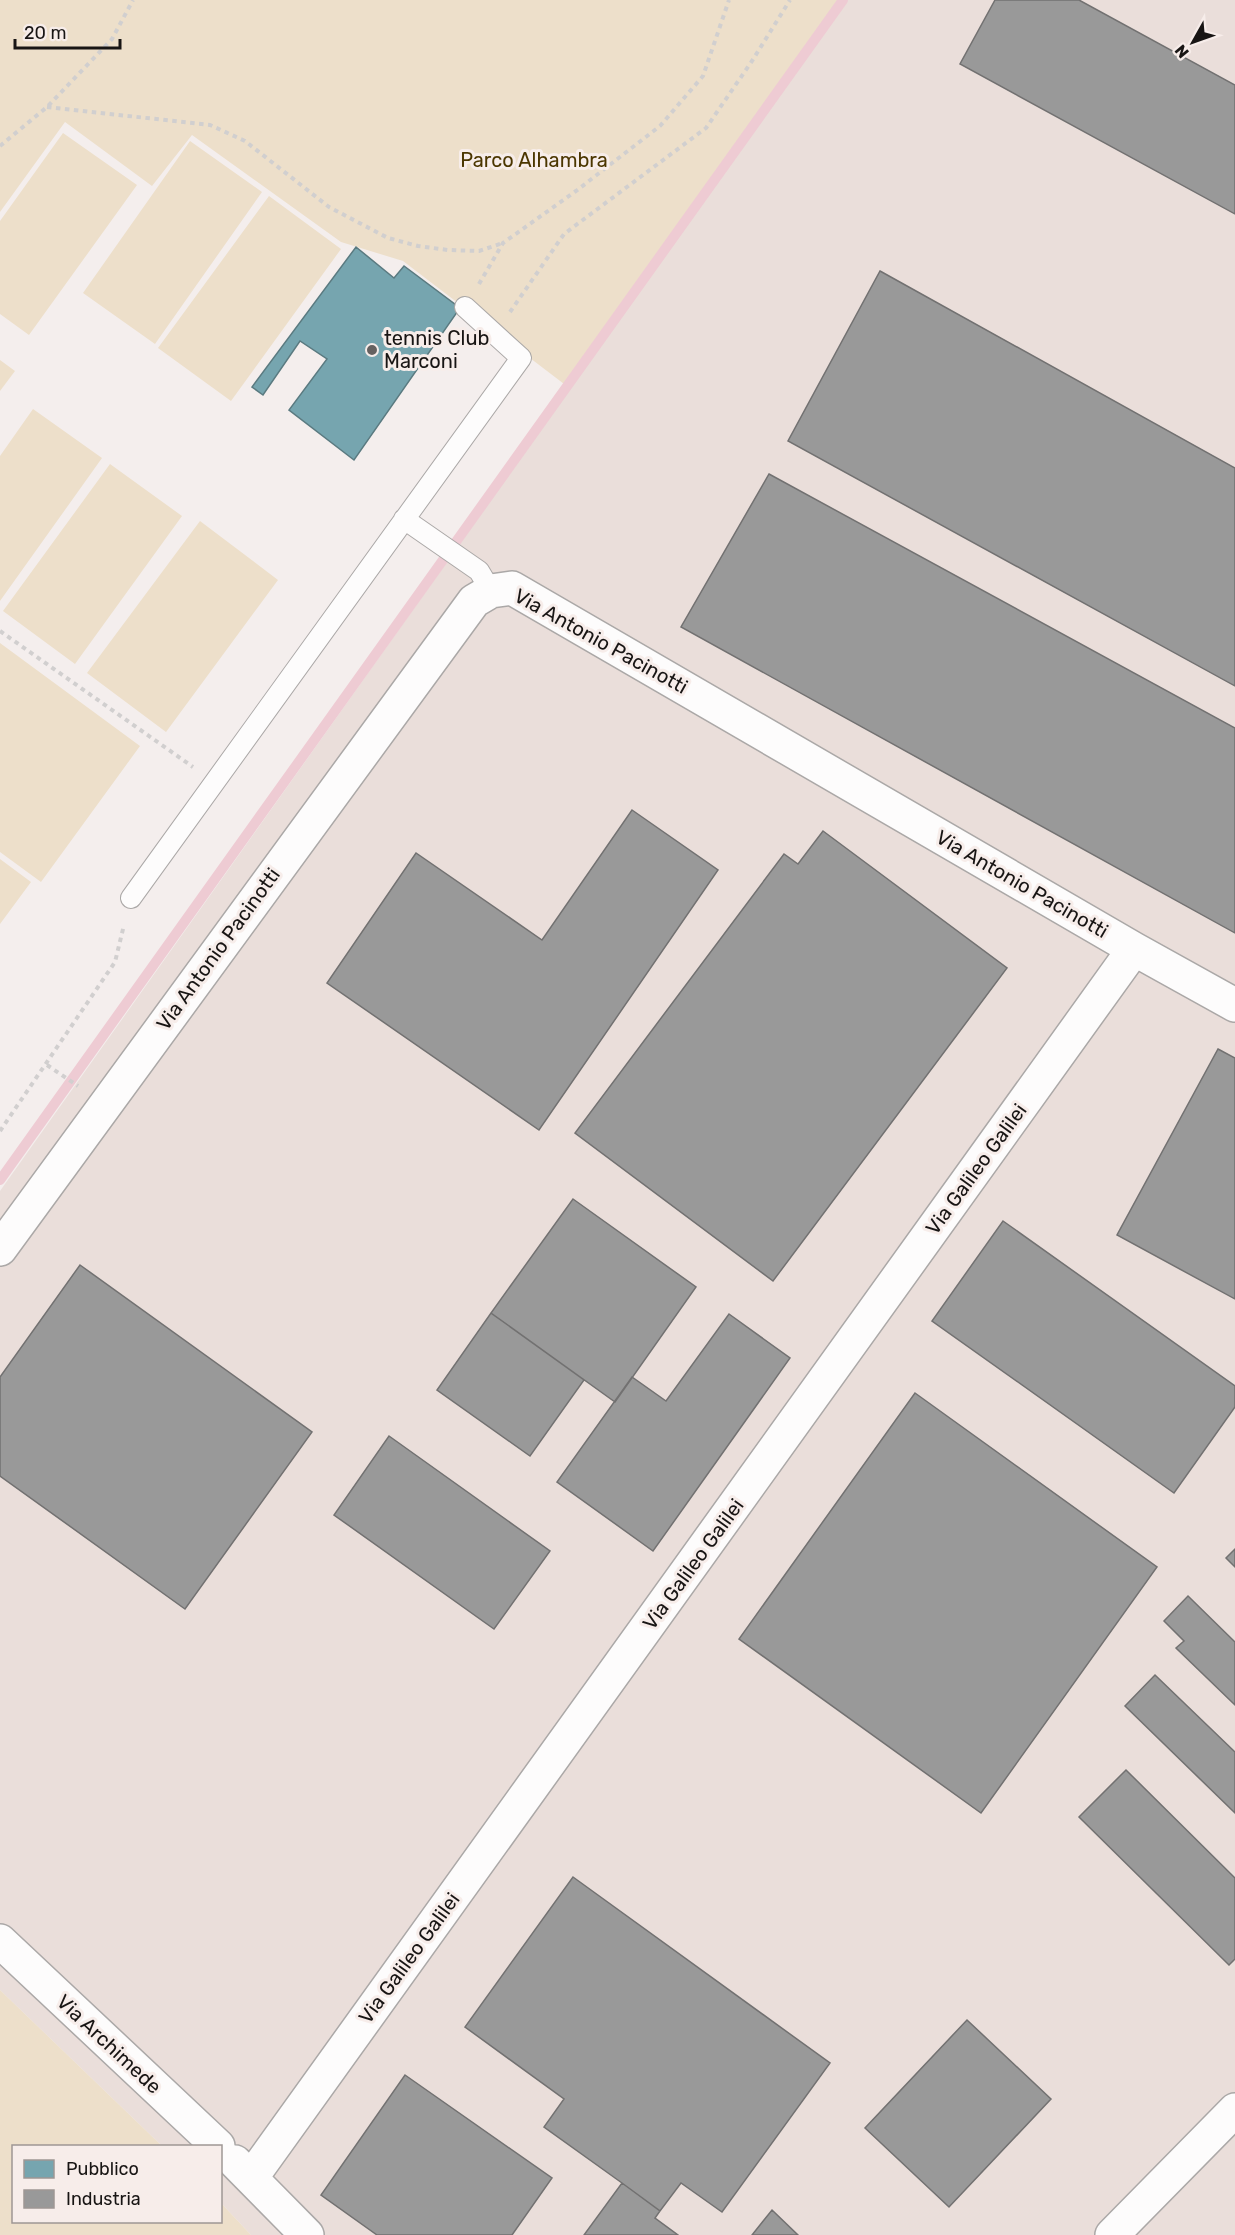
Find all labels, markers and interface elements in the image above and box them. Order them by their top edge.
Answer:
scale bar [15,12,120,50]
north arrow [1163,12,1223,72]
text: 20 m [24,22,66,44]
text: N [1171,41,1193,62]
park label: Parco Alhambra [460,148,608,172]
place label: tennis Club Marconi [384,326,489,373]
marker: tennis Club Marconi [365,343,379,357]
street label: Via Antonio Pacinotti [510,583,692,699]
street label: Via Antonio Pacinotti [932,825,1112,943]
street label: Via Antonio Pacinotti [151,863,285,1035]
street label: Via Galileo Galilei [920,1099,1032,1239]
street label: Via Galileo Galilei [637,1494,749,1634]
street label: Via Galileo Galilei [353,1888,465,2028]
street label: Via Archimede [52,1989,166,2099]
legend [12,2145,222,2223]
text: Pubblico [66,2158,139,2180]
text: Industria [66,2188,141,2210]

